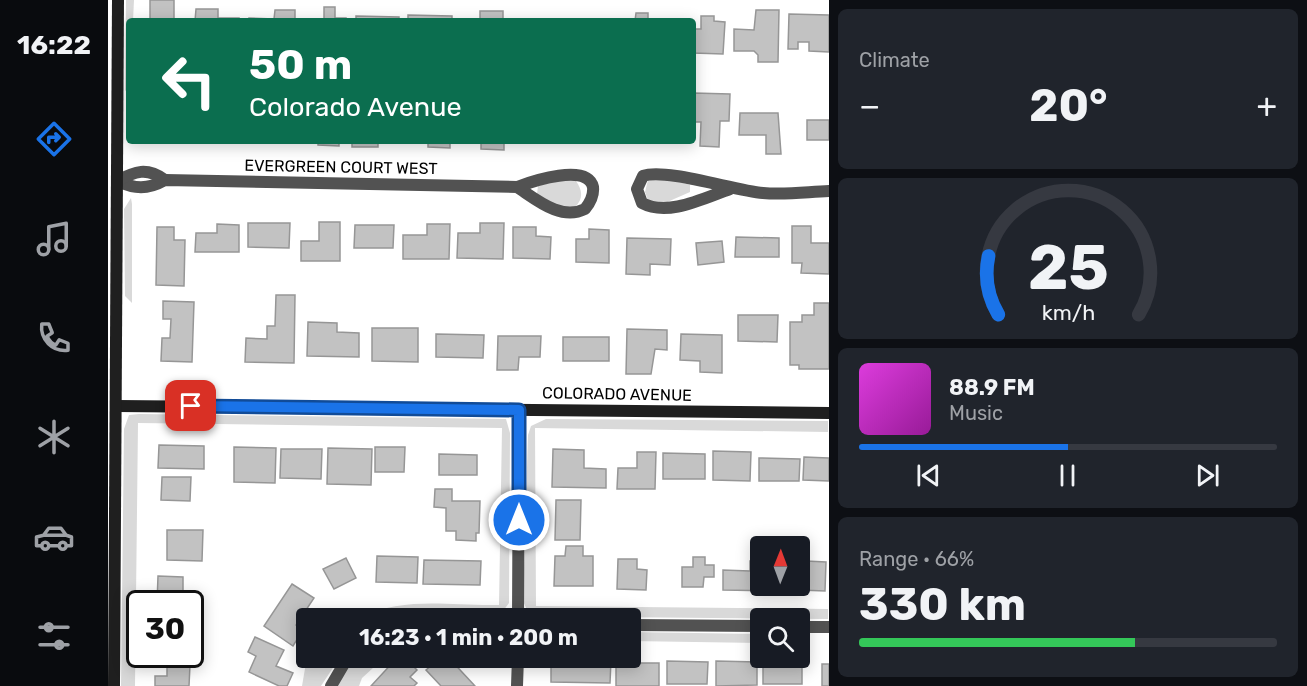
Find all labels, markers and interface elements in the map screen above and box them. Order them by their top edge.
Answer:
text: 16:22 [17,29,91,61]
text: 50 m [249,40,352,90]
icon: left [150,42,228,120]
text: Climate [859,48,930,72]
text: 20° [1029,79,1108,132]
text: − [859,86,880,125]
text: + [1256,86,1277,125]
text: Colorado Avenue [249,91,462,123]
icon: directions [33,118,75,160]
street label: EVERGREEN COURT WEST [244,156,438,178]
icon: music [33,218,75,260]
text: 25 [1028,232,1108,306]
text: km/h [1041,301,1095,326]
icon: phone [33,317,75,359]
text: 88.9 FM [949,374,1035,401]
pin [165,380,216,431]
street label: COLORADO AVENUE [542,383,692,405]
icon: arrive [174,389,207,422]
text: Music [949,401,1003,425]
icon: climate [33,416,75,458]
icon: previous [912,459,945,492]
icon: pause [1051,459,1084,492]
icon: next [1191,459,1224,492]
position arrow [487,488,551,552]
icon: car [33,516,75,558]
north arrow [750,536,810,596]
map controls [750,536,810,668]
text: Range · 66% [859,547,974,571]
text: 330 km [859,578,1026,631]
speed limit sign: 30 [126,590,204,668]
button: search [750,608,810,668]
icon: filters [33,615,75,657]
text: 16:23 · 1 min · 200 m [359,624,578,651]

